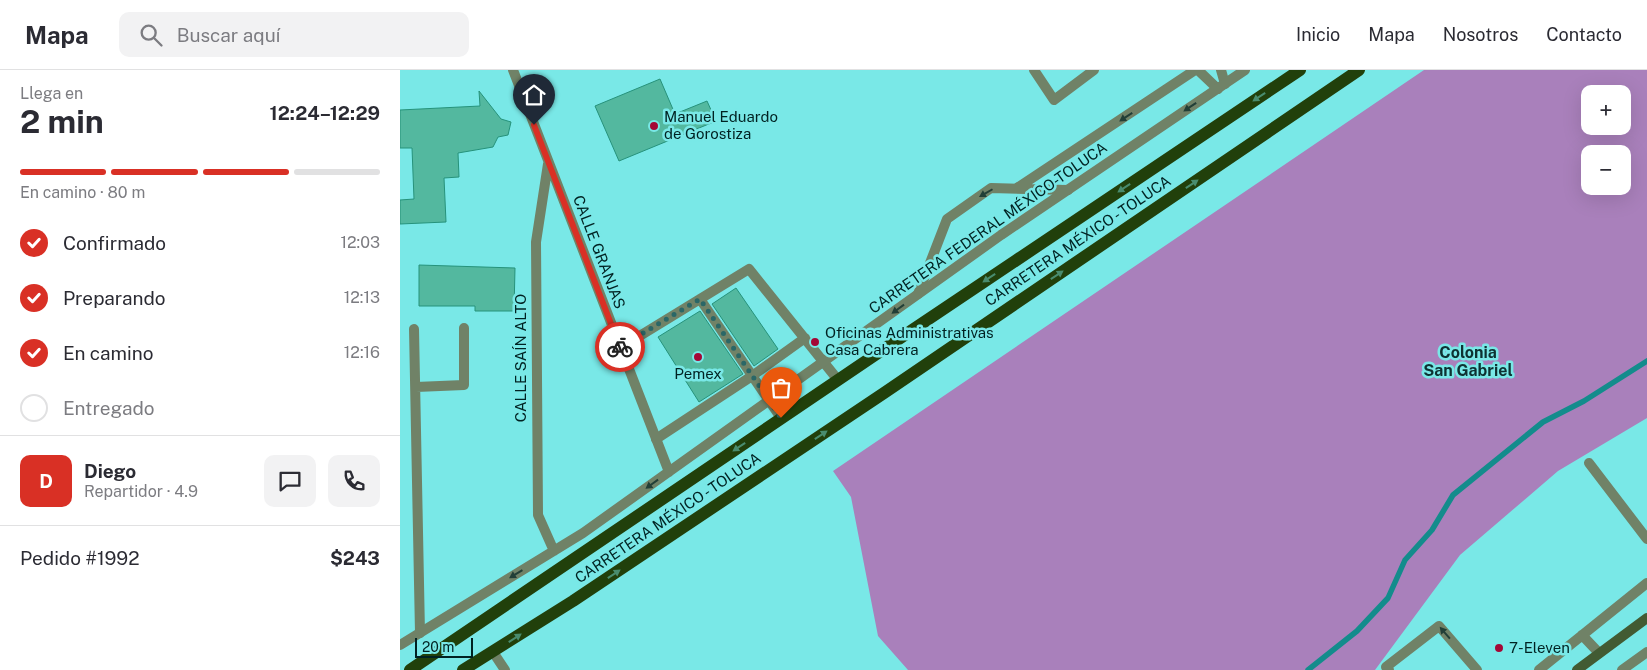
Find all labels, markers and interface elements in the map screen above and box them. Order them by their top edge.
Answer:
search box [119,12,469,57]
text: Mapa [25,21,89,49]
icon: search [137,21,165,49]
text: Buscar aquí [177,24,280,46]
text: Inicio [1296,24,1340,45]
text: Mapa [1368,24,1415,45]
text: Nosotros [1443,24,1518,45]
text: Contacto [1546,24,1622,45]
pin [513,74,555,125]
icon: home [520,81,548,109]
text: Llega en [20,84,83,103]
map controls [1581,85,1631,195]
button: + [1581,85,1631,135]
one-way arrow [1253,92,1266,102]
text: 12:24–12:29 [270,102,380,124]
one-way arrow [1184,102,1197,112]
text: 2 min [20,103,104,140]
place label: Manuel Eduardo de Gorostiza [664,108,778,142]
one-way arrow [1119,112,1133,122]
marker: Manuel Eduardo de Gorostiza [648,120,660,132]
street label: CARRETERA FEDERAL MÉXICO-TOLUCA [865,138,1110,317]
button: − [1581,145,1631,195]
street label: CARRETERA MÉXICO - TOLUCA [982,172,1174,309]
one-way arrow [1185,179,1198,188]
text: En camino · 80 m [20,183,145,202]
one-way arrow [1118,183,1131,192]
one-way arrow [979,188,993,197]
street label: CALLE GRANJAS [570,193,629,311]
icon: check [20,229,48,257]
text: Confirmado [63,232,166,254]
text: 12:03 [341,233,380,252]
one-way arrow [1050,270,1064,280]
one-way arrow [983,273,996,283]
icon: check [20,284,48,312]
text: Preparando [63,287,165,309]
text: 12:13 [344,288,380,307]
street label: CALLE SAÍN ALTO [512,294,529,422]
one-way arrow [891,304,905,314]
courier [595,322,645,372]
place label: Oficinas Administrativas Casa Cabrera [825,324,994,358]
icon: bike [606,333,634,361]
marker: Oficinas Administrativas Casa Cabrera [809,336,821,348]
icon: check [20,339,48,367]
text: En camino [63,342,154,364]
text: 12:16 [344,343,380,362]
district label: Colonia San Gabriel [1423,343,1513,380]
marker: Pemex [692,351,704,363]
place label: Pemex [674,365,722,382]
pin [760,367,802,418]
icon: bag [767,374,795,402]
text: Entregado [63,397,155,419]
one-way arrow [815,430,828,440]
one-way arrow [732,442,745,452]
street label: CARRETERA MÉXICO - TOLUCA [572,449,764,586]
button: chat [264,455,316,507]
button: phone [328,455,380,507]
text: Diego [84,460,136,482]
text: D [39,470,53,492]
one-way arrow [645,479,659,489]
text: Repartidor · 4.9 [84,482,198,501]
text: Pedido #1992 [20,547,140,569]
text: $243 [330,547,380,569]
one-way arrow [607,569,620,579]
one-way arrow [510,570,523,579]
one-way arrow [1440,627,1451,640]
one-way arrow [508,633,521,642]
scale bar [415,635,472,658]
text: 20 m [422,639,454,655]
place label: 7-Eleven [1509,639,1570,656]
marker: 7-Eleven [1493,642,1505,654]

